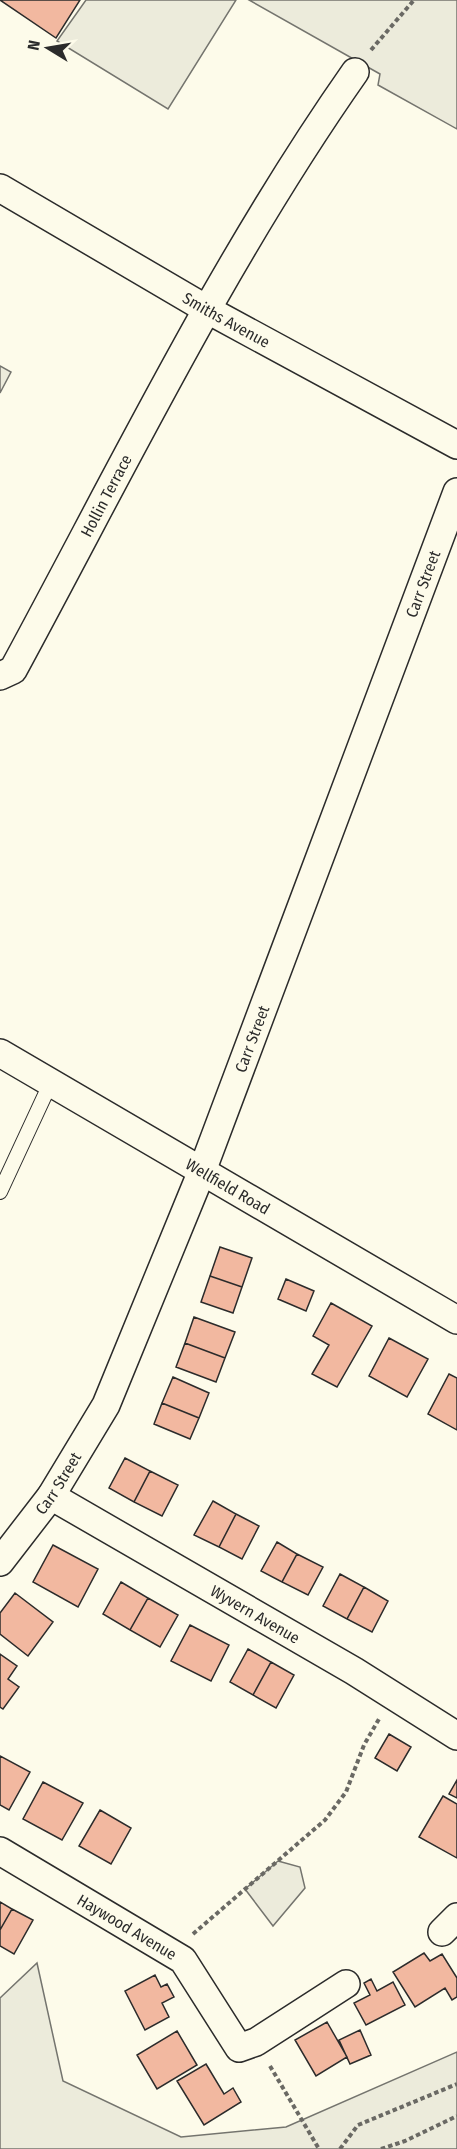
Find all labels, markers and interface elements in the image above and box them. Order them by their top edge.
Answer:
north arrow [18,18,78,78]
text: N [24,39,44,52]
street label: Smiths Avenue [179,288,273,351]
street label: Hollin Terrace [76,451,135,540]
street label: Carr Street [401,547,444,620]
street label: Carr Street [230,1002,273,1075]
street label: Wellfield Road [182,1154,273,1218]
street label: Carr Street [31,1448,85,1518]
street label: Wyvern Avenue [207,1581,303,1647]
street label: Haywood Avenue [74,1890,180,1964]

